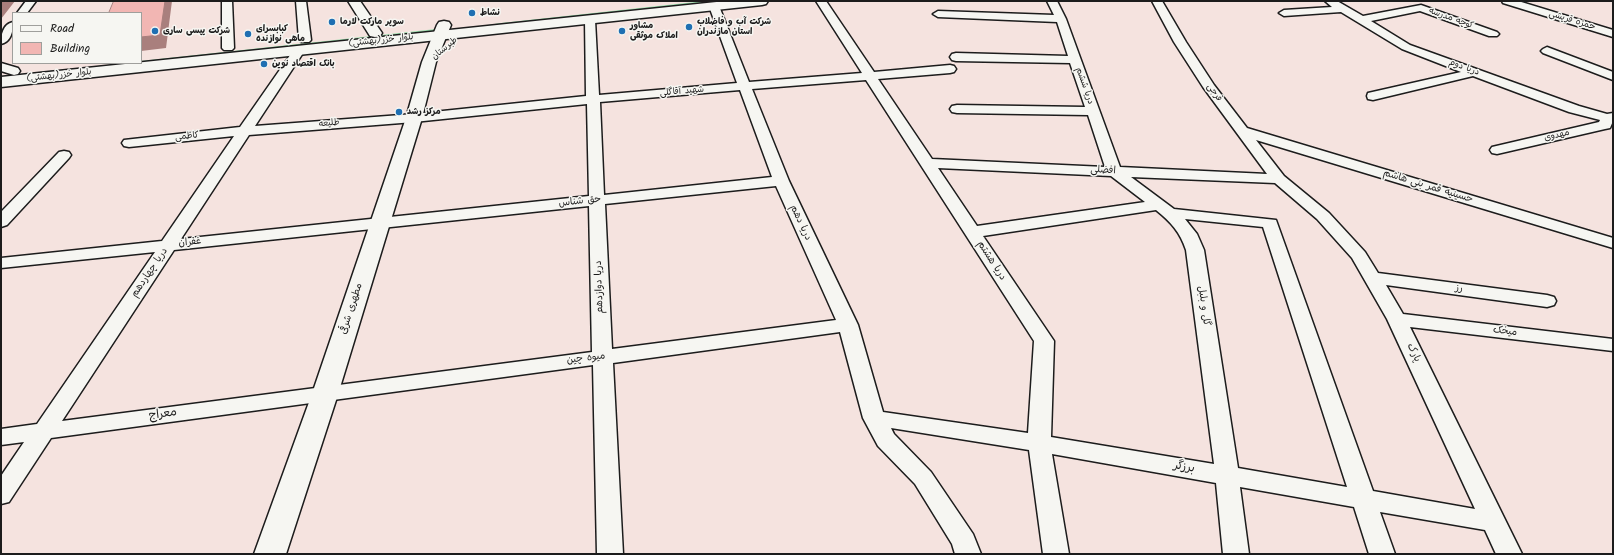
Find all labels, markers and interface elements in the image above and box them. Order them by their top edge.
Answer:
street label: کوچه مدرسه [1427,6,1475,32]
marker: نشاط [467,8,477,18]
place label: نشاط [480,8,500,18]
street label: حمزه قریشی [1547,9,1597,33]
legend [12,12,142,64]
marker: سوپر مارکت لارما [327,17,337,27]
place label: سوپر مارکت لارما [340,17,404,27]
place label: شرکت آب و فاضلاب استان مازندران [697,17,771,38]
text: Road [50,19,74,38]
place label: مشاور املاک موثقی [630,21,678,42]
marker: شرکت آب و فاضلاب استان مازندران [684,22,694,32]
place label: کبابسرای ماهی نوازنده [256,24,305,45]
marker: شرکت پپسی ساری [150,26,160,36]
place label: شرکت پپسی ساری [163,26,230,36]
marker: مشاور املاک موثقی [617,26,627,36]
marker: کبابسرای ماهی نوازنده [243,29,253,39]
street label: بلوار خزر(بهشتی) [348,32,414,50]
street label: طبرستان [430,35,460,63]
text: Building [50,39,90,58]
street label: دریا دوم [1447,58,1481,78]
marker: بانک اقتصاد نوین [259,59,269,69]
place label: بانک اقتصاد نوین [272,59,335,69]
street label: دریا ششم [1073,66,1095,106]
street label: بلوار خزر(بهشتی) [26,67,92,85]
street label: فرجی [1204,82,1224,104]
street label: شهید آقاگلی [659,85,705,99]
marker: مرکز رشد [394,107,404,117]
place label: مرکز رشد [407,107,441,117]
street label: طلیعه [318,118,340,130]
street label: مهدوی [1543,128,1571,144]
street label: کاظمی [175,130,199,144]
street label: افضلی [1090,164,1116,178]
street label: حسینیه قمر بنی هاشم [1382,168,1474,206]
street label: حق شناس [558,194,602,210]
street label: دریا دهم [787,203,813,243]
street label: غفران [178,236,202,250]
street label: دریا هشتم [974,239,1008,283]
street label: دریا چهاردهم [129,246,171,300]
street label: دریا دوازدهم [593,260,607,314]
street label: مطهری شرقی [338,282,366,336]
street label: رز [1454,283,1464,295]
street label: گل و بلبل [1194,285,1212,327]
street label: میخک [1492,325,1518,339]
street label: پارک [1403,342,1423,364]
street label: میوه چین [566,351,606,367]
street label: معراج [148,406,178,424]
street label: برزگر [1172,459,1196,477]

